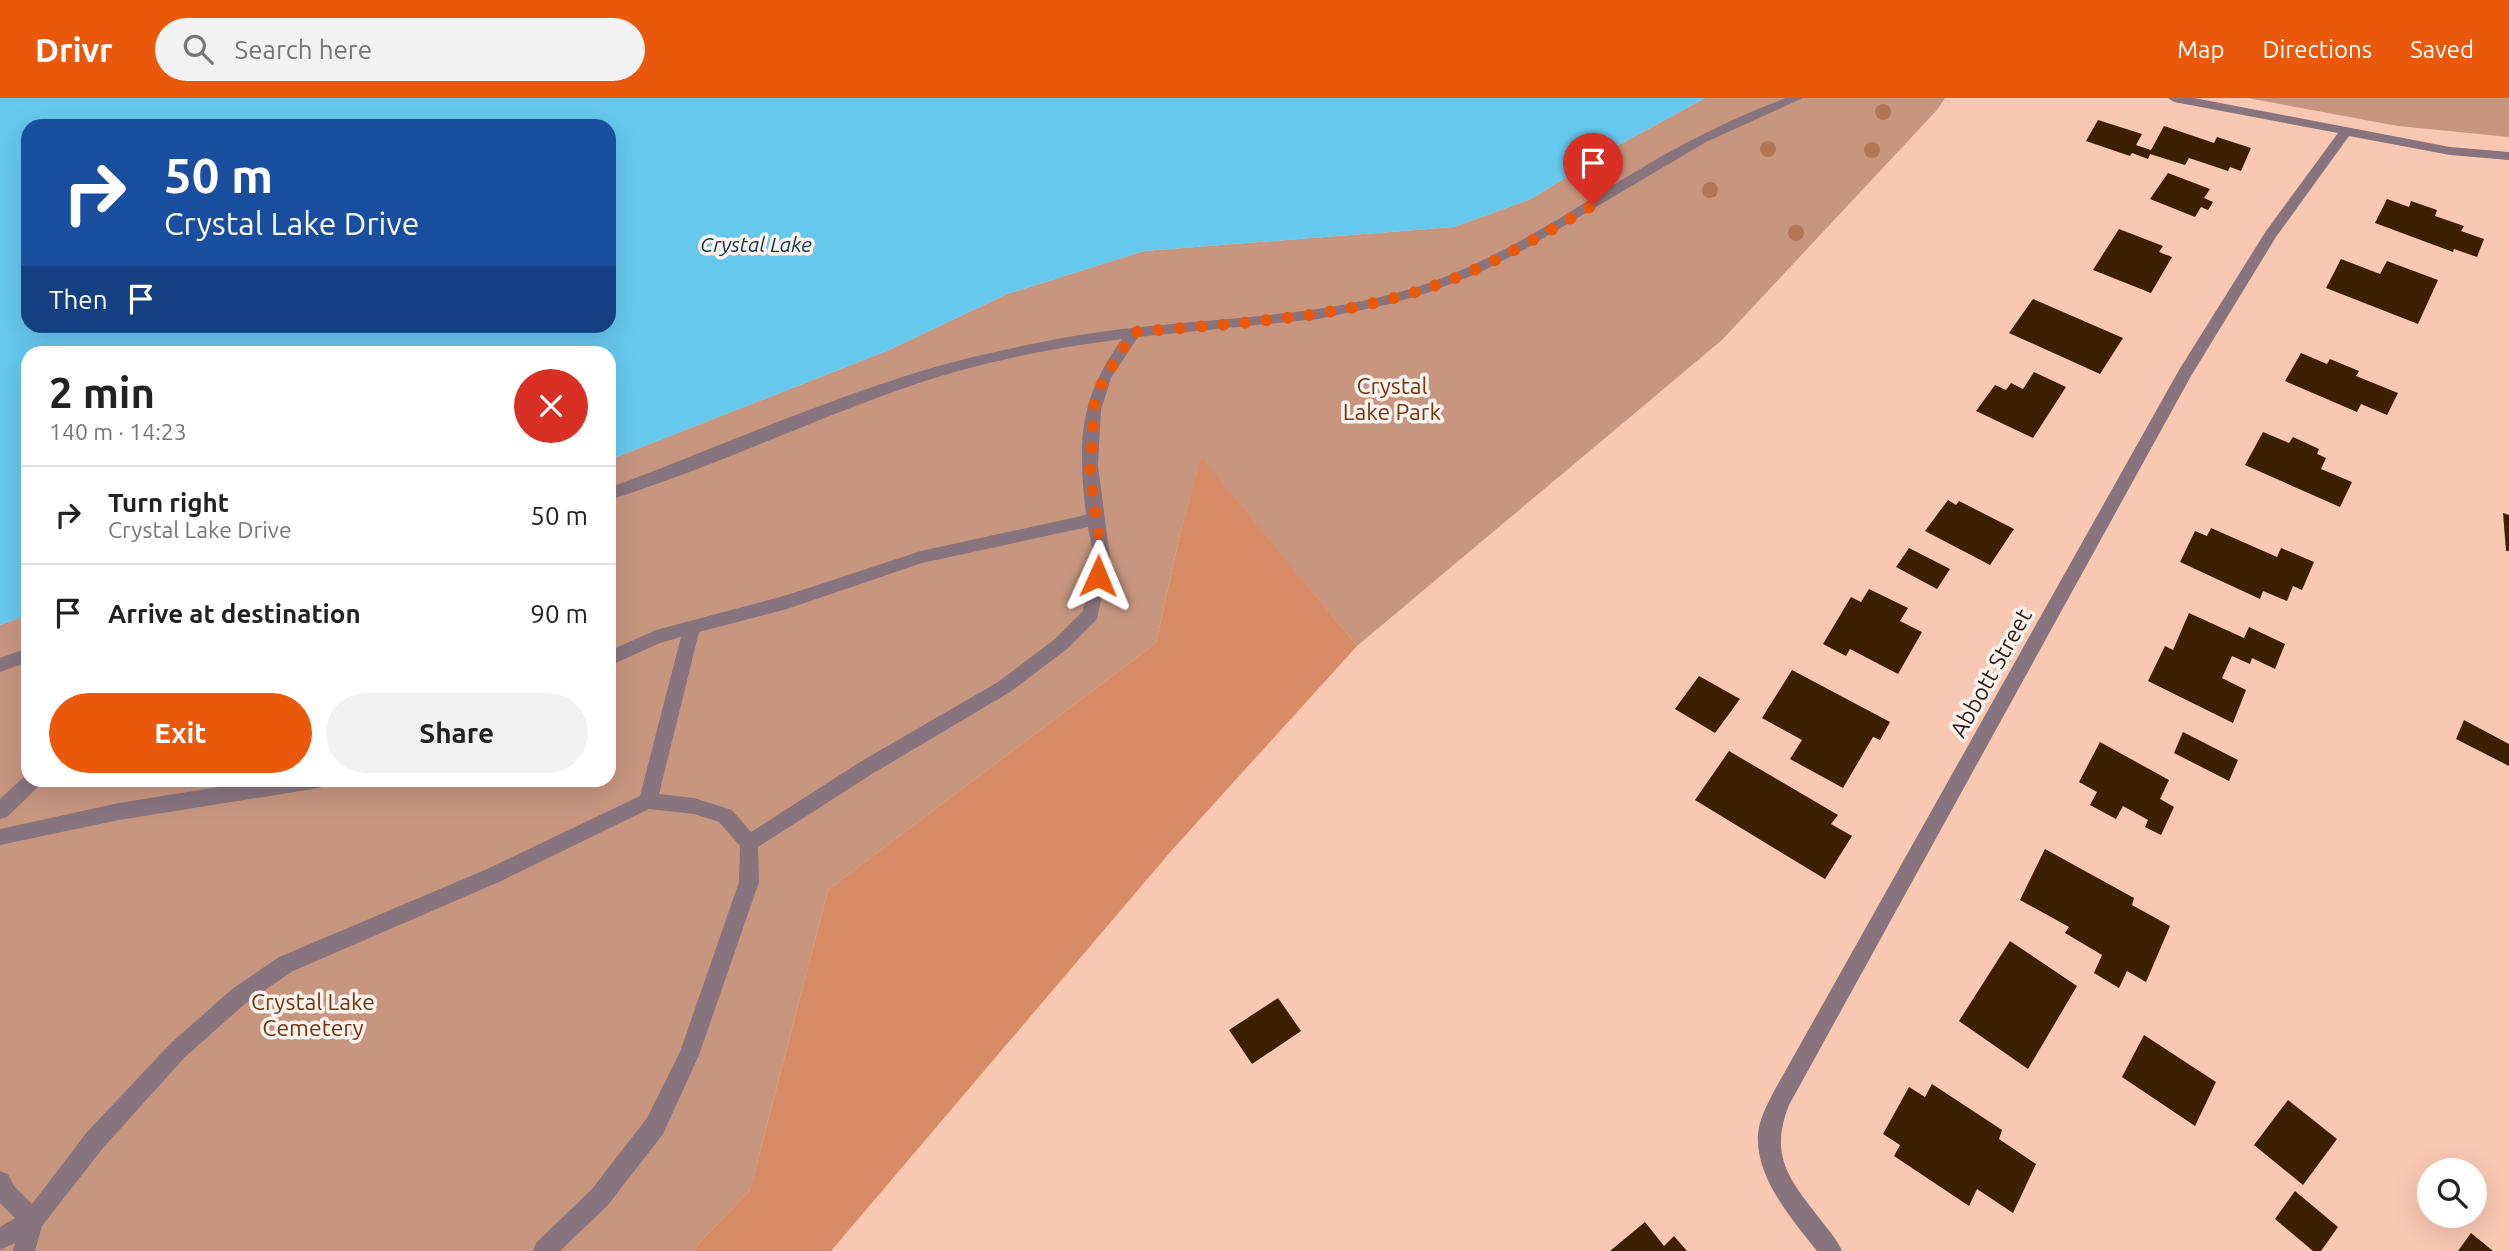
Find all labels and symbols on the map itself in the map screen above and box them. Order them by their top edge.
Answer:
pin [1563,133,1623,205]
water label: Crystal Lake [700,232,812,256]
park label: Crystal Lake Park [1343,373,1442,424]
position arrow [1061,539,1135,613]
street label: Abbott Street [1945,604,2036,741]
park label: Crystal Lake Cemetery [251,989,375,1040]

